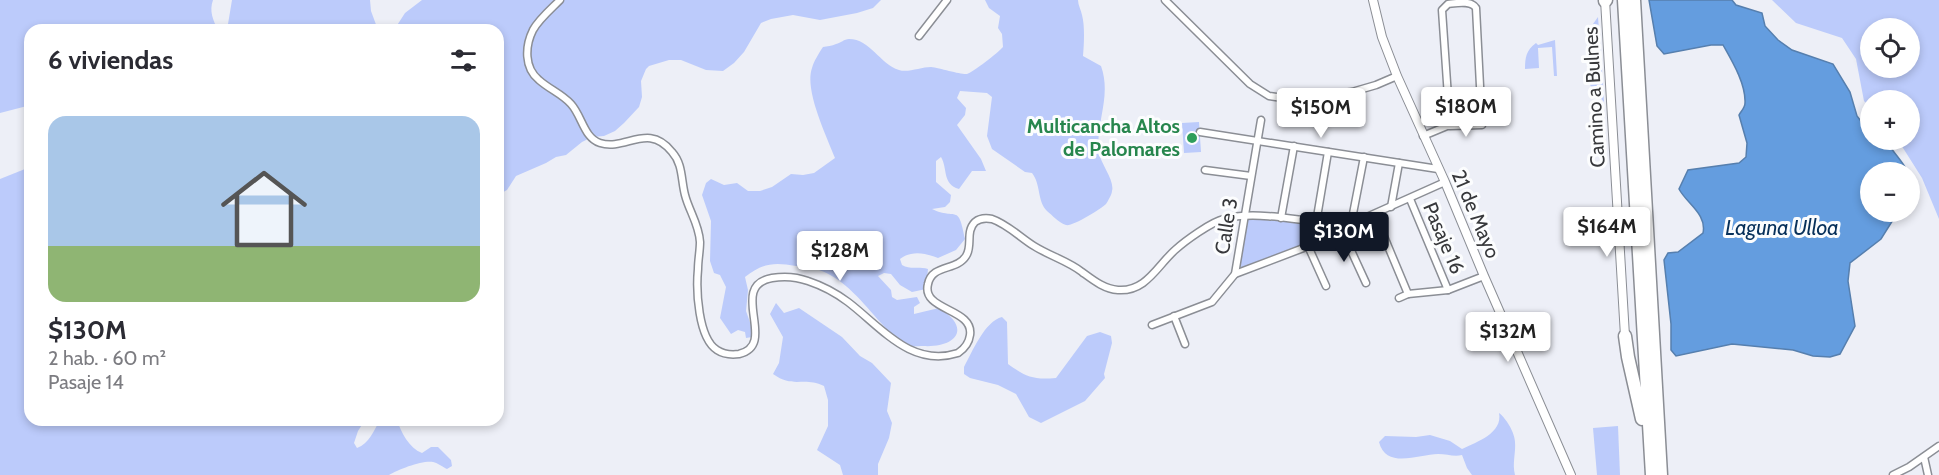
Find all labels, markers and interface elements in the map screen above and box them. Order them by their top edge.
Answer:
map controls [1860,18,1920,222]
button: locate [1860,18,1920,78]
street label: Camino a Bulnes [1578,26,1610,168]
text: 6 viviendas [48,44,173,76]
icon: filters [447,44,480,77]
pin: $180M [1424,87,1508,138]
pin: $150M [1279,88,1363,139]
button: + [1860,90,1920,150]
text: $180M [1435,94,1497,118]
text: $150M [1291,95,1351,119]
place label: Multicancha Altos de Palomares [1027,114,1180,161]
marker: Multicancha Altos de Palomares [1185,131,1199,145]
icon: home [210,155,318,263]
button: − [1860,162,1920,222]
street label: 21 de Mayo [1447,166,1505,262]
street label: Calle 3 [1210,196,1242,256]
street label: Pasaje 16 [1418,199,1470,277]
pin: $164M [1565,207,1649,258]
pin: $130M [1302,212,1386,263]
text: $164M [1577,214,1637,238]
water label: Laguna Ulloa [1725,215,1839,240]
text: $130M [1314,219,1374,243]
pin: $128M [798,231,882,282]
text: $128M [811,238,869,262]
pin: $132M [1466,312,1550,363]
text: $130M [48,314,127,346]
text: $132M [1480,319,1537,343]
text: 2 hab. · 60 m² [48,346,166,370]
text: Pasaje 14 [48,370,124,394]

